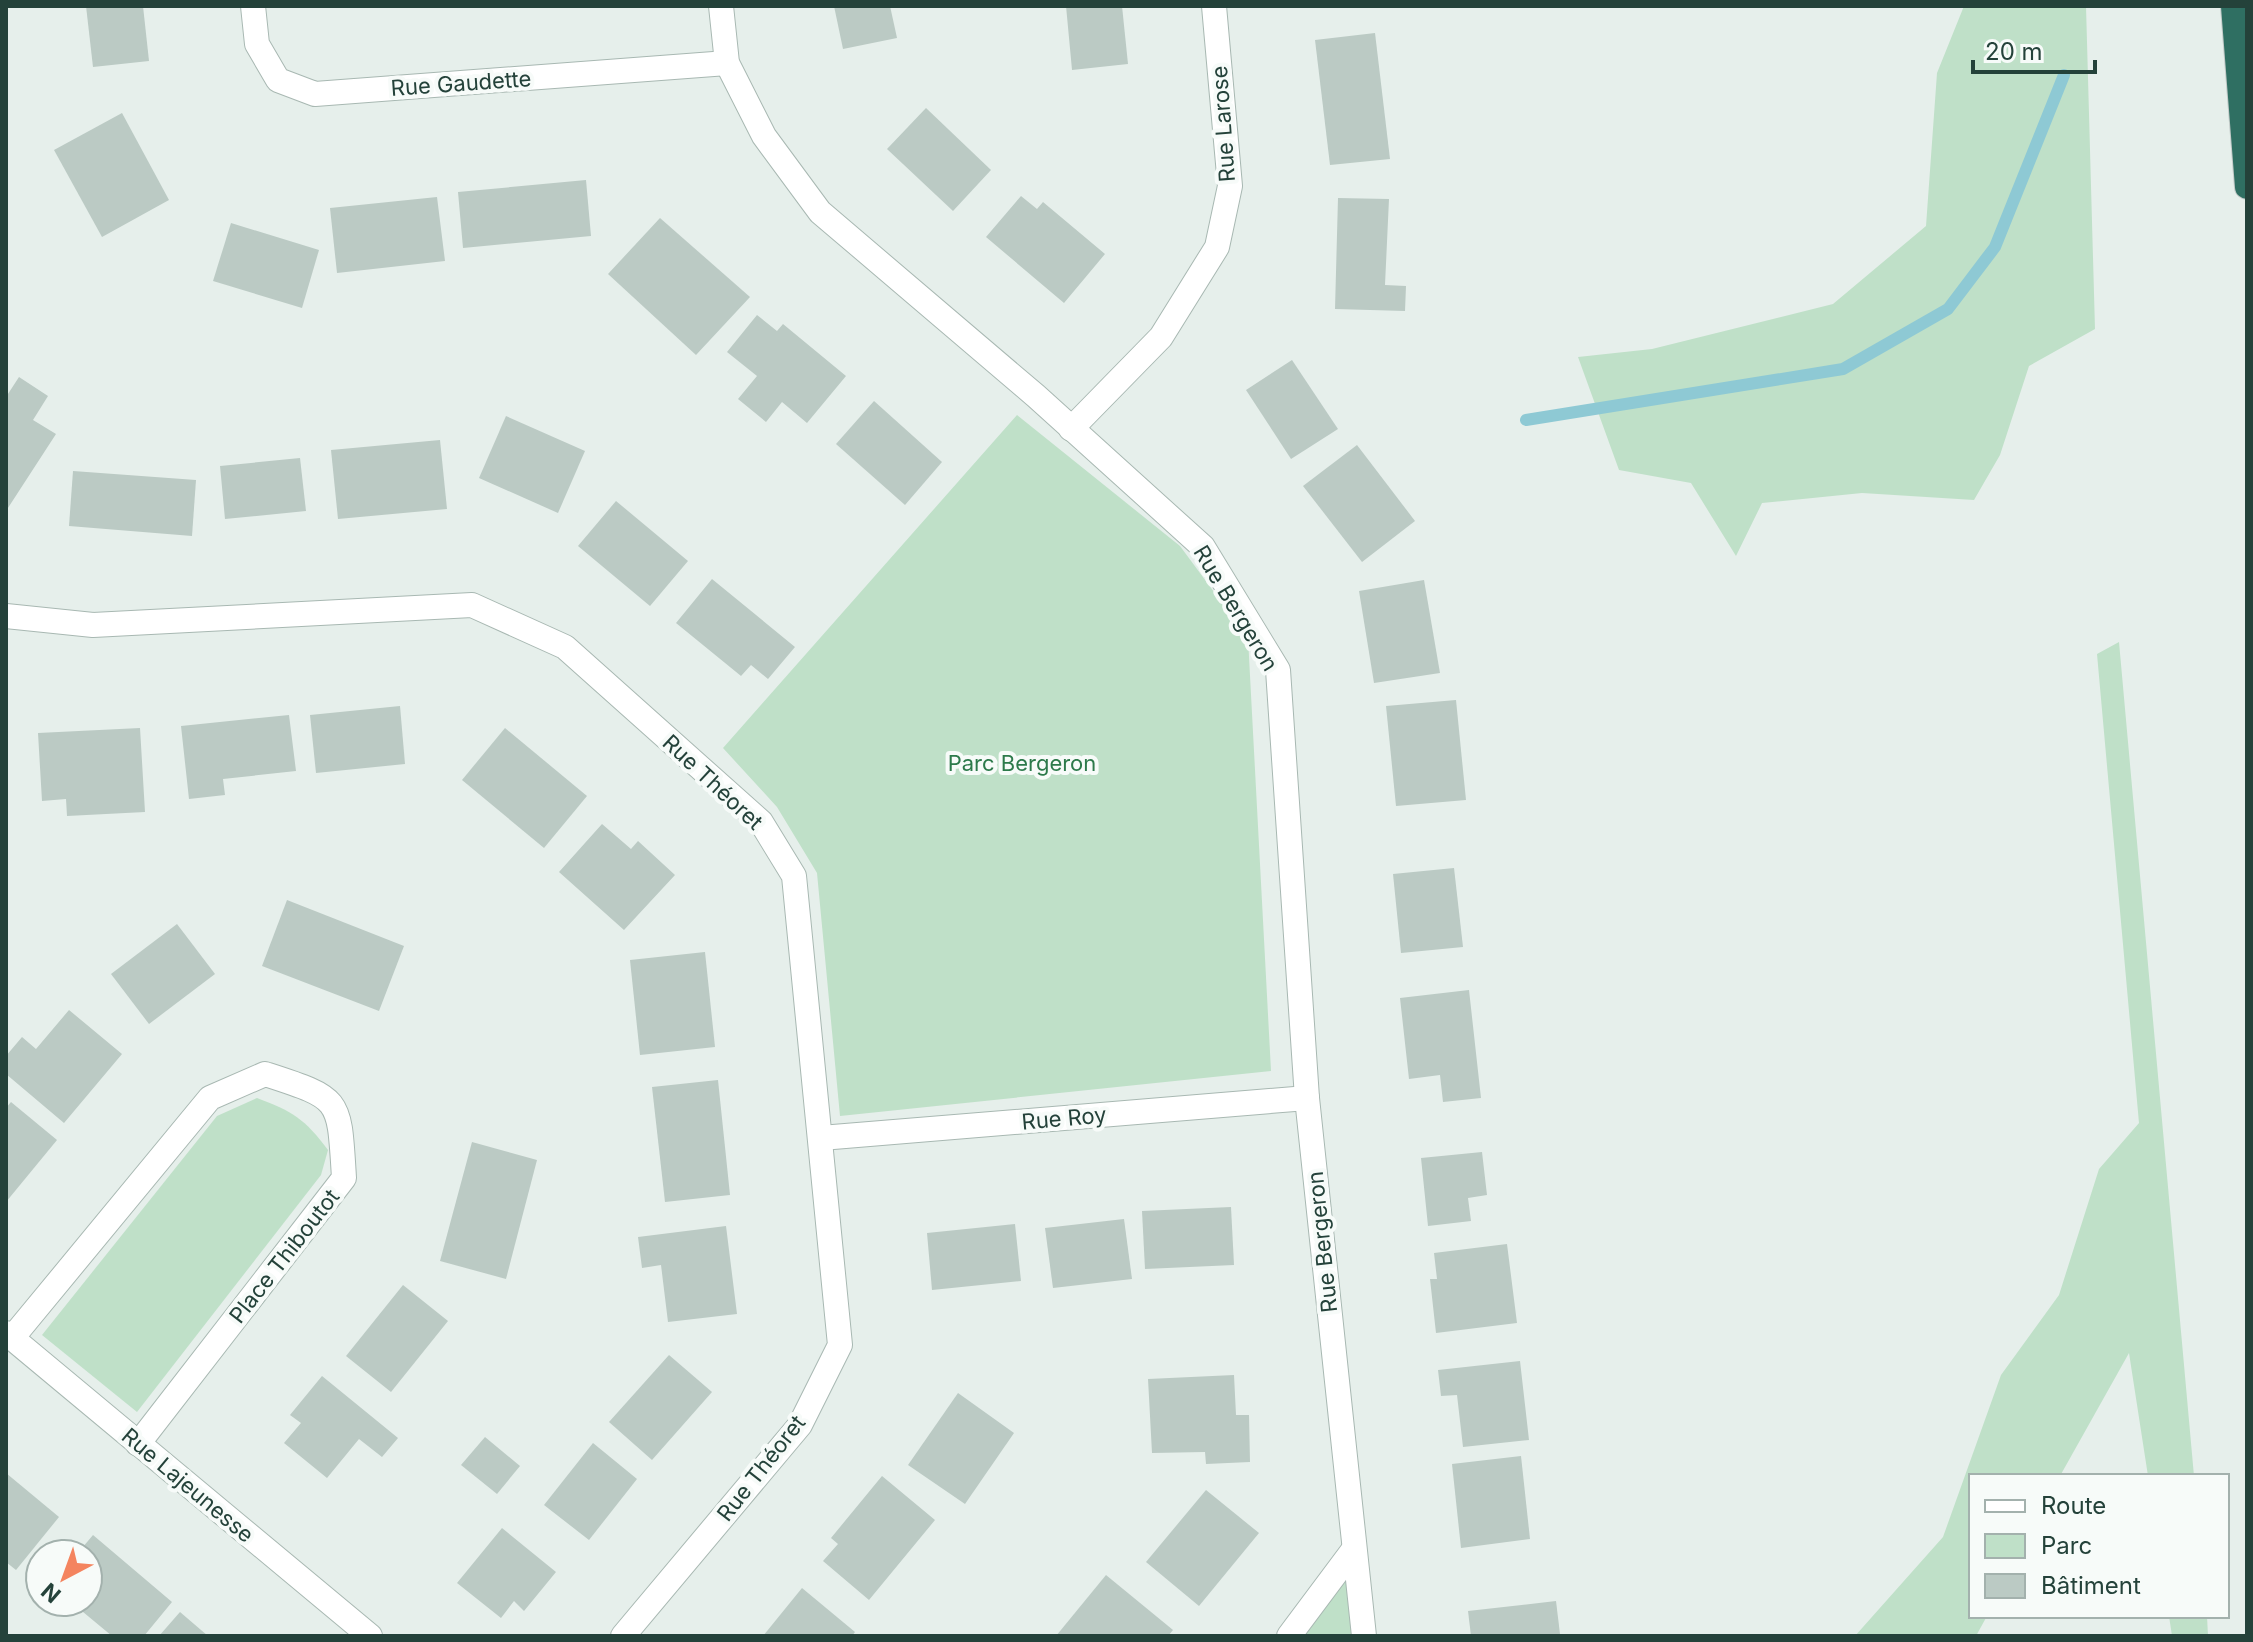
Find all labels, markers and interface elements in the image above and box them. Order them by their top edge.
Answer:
scale bar [1973,24,2095,74]
text: 20 m [1985,37,2043,66]
street label: Rue Gaudette [390,65,532,101]
street label: Rue Larose [1206,65,1240,183]
street label: Rue Bergeron [1188,541,1284,675]
street label: Rue Théoret [658,729,768,835]
park label: Parc Bergeron [948,750,1096,776]
street label: Rue Roy [1020,1101,1108,1135]
street label: Rue Bergeron [1302,1170,1342,1314]
street label: Place Thiboutot [224,1184,344,1328]
street label: Rue Théoret [712,1410,810,1526]
street label: Rue Lajeunesse [117,1422,259,1548]
legend [1969,1474,2229,1618]
text: Route [2041,1491,2106,1520]
text: Parc [2041,1531,2092,1560]
north arrow [24,1538,104,1618]
text: Bâtiment [2041,1571,2141,1600]
text: N [36,1578,66,1608]

